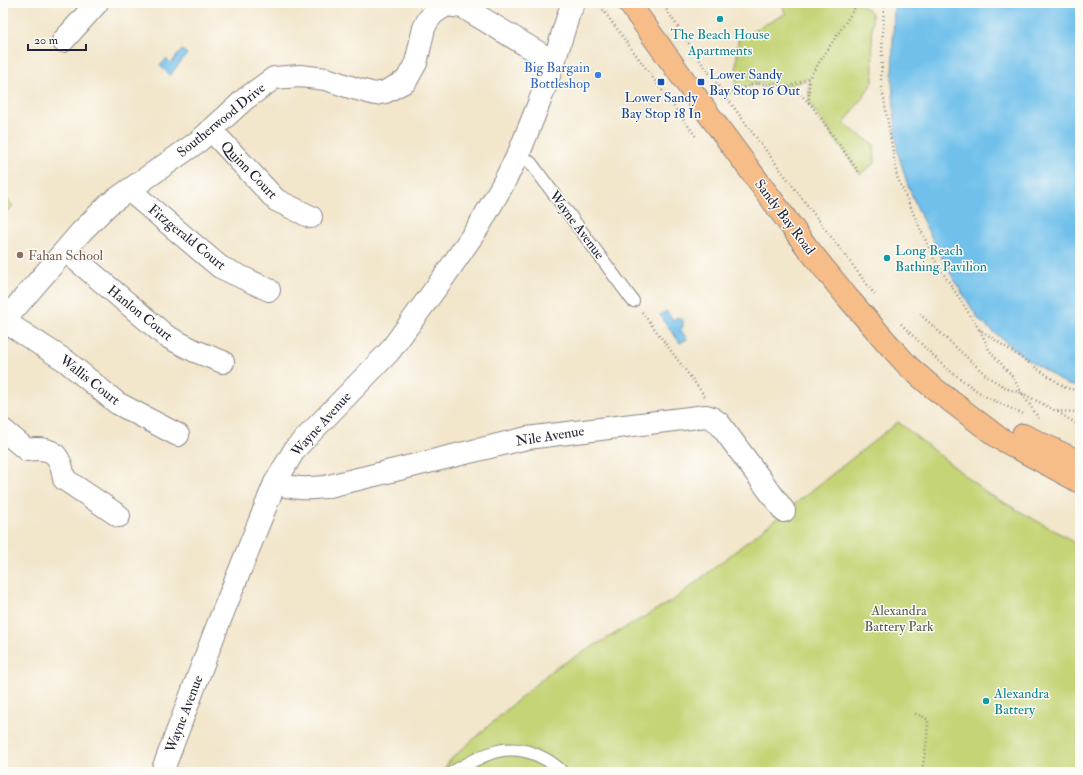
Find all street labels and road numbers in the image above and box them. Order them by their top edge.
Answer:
street label: Southerwood Drive [173,79,269,161]
street label: Quinn Court [217,137,281,203]
street label: Sandy Bay Road [750,176,819,259]
street label: Wayne Avenue [544,187,608,263]
street label: Fitzgerald Court [145,201,229,274]
street label: Hanlon Court [104,282,176,345]
street label: Wallis Court [56,351,124,409]
street label: Wayne Avenue [287,388,355,461]
street label: Nile Avenue [515,422,586,450]
street label: Wayne Avenue [161,673,207,756]

